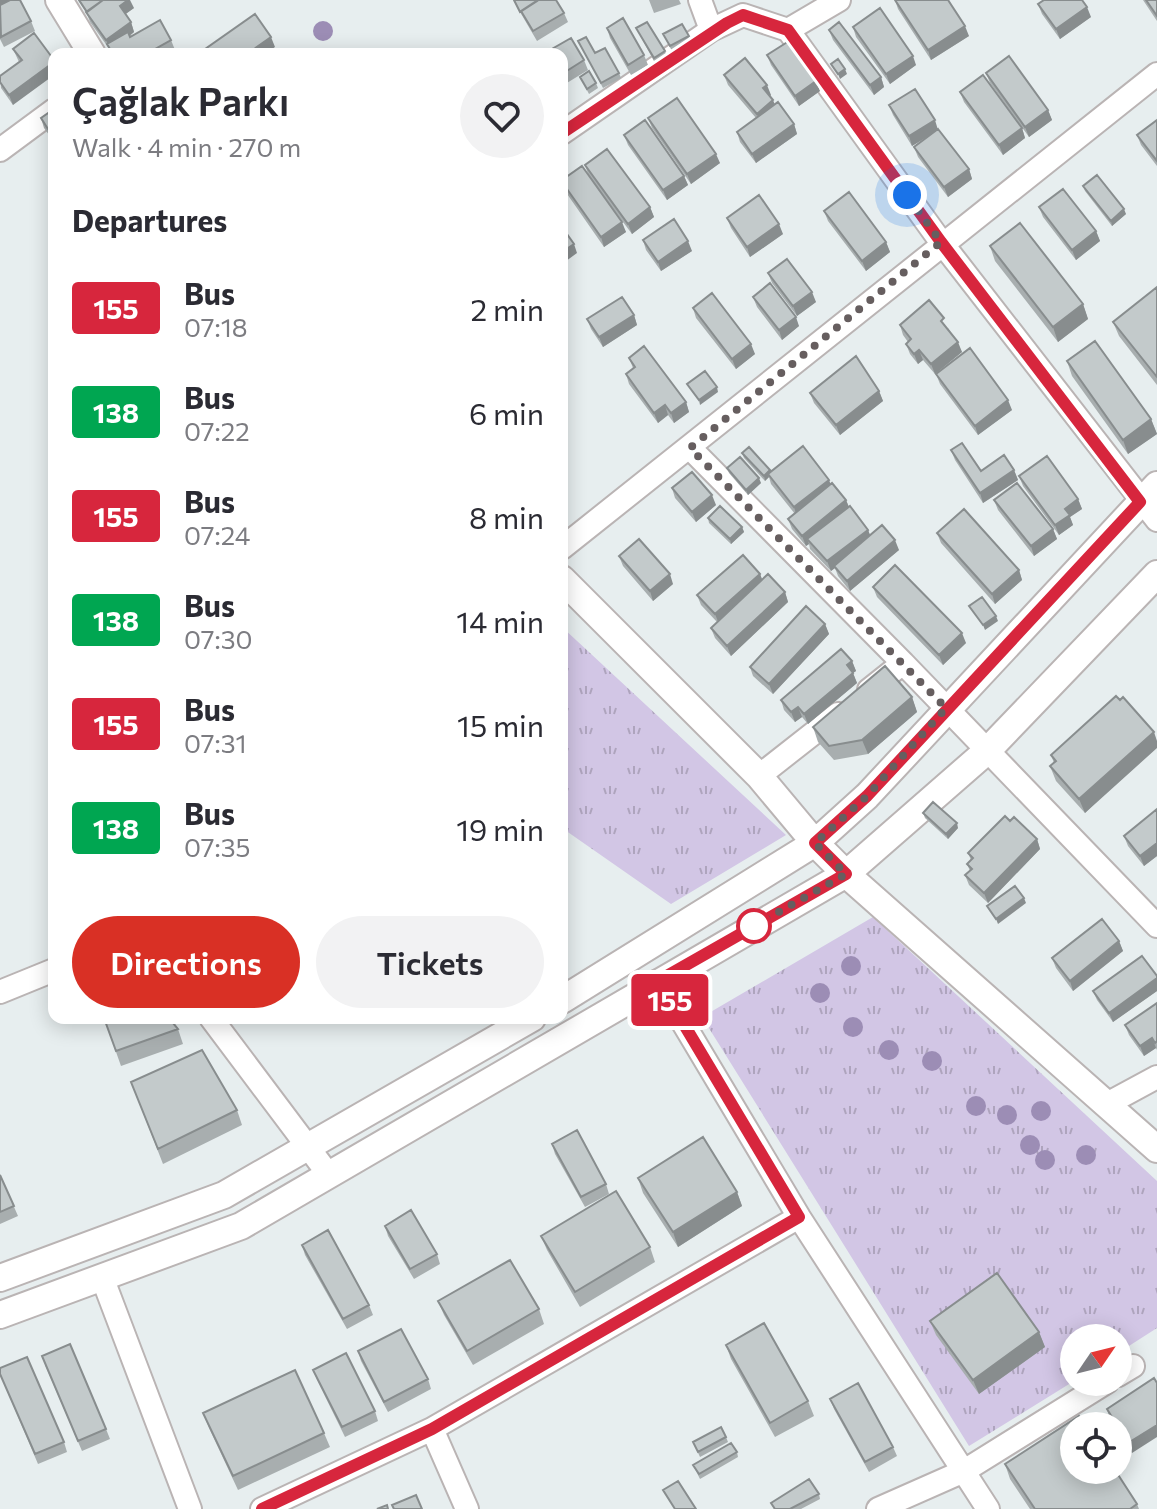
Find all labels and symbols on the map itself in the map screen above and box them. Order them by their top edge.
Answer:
your location [887,175,927,215]
unlabelled marker [737,909,771,943]
line badge: 155 [624,974,716,1026]
north arrow [1060,1324,1132,1396]

